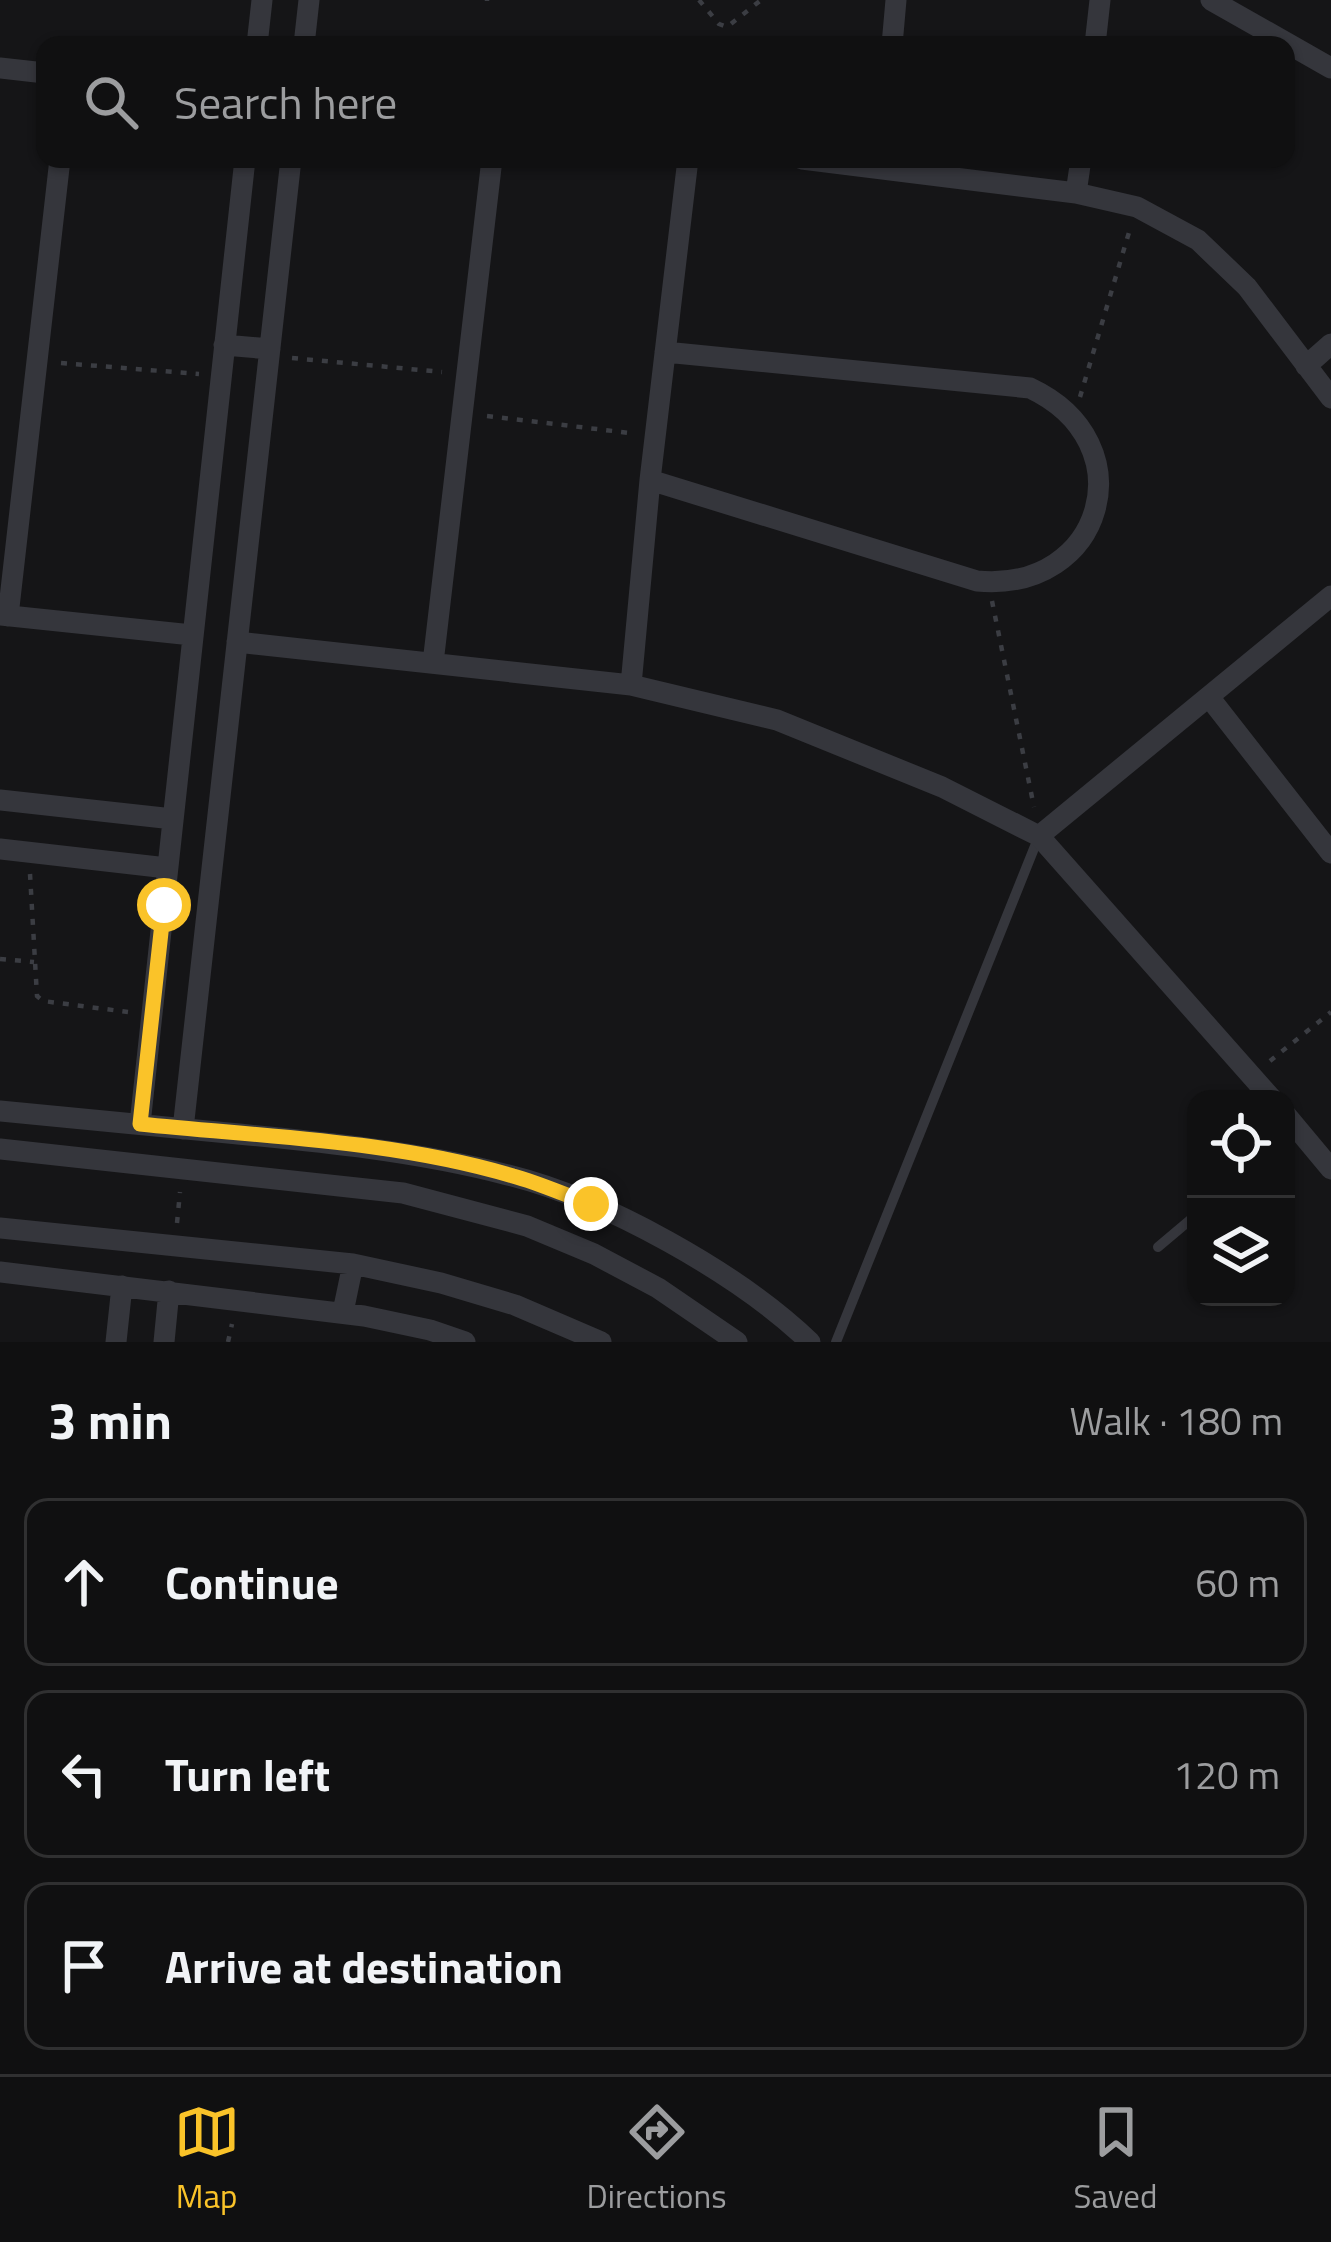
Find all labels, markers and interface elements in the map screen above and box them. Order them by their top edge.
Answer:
search box [36,36,1295,168]
text: Search here [174,68,397,136]
icon: search [78,69,144,135]
route start [137,878,191,932]
map controls [1187,1090,1295,1306]
button: locate [1187,1090,1295,1198]
route end [564,1177,618,1231]
button: layers [1187,1198,1295,1306]
text: 3 min [48,1381,172,1459]
text: Walk · 180 m [1069,1391,1283,1450]
text: Continue [165,1548,339,1616]
icon: ahead [51,1549,117,1615]
text: 60 m [1195,1553,1280,1612]
text: Turn left [165,1740,330,1808]
icon: left [51,1741,117,1807]
text: 120 m [1173,1745,1280,1804]
text: Arrive at destination [165,1932,563,2000]
icon: arrive [51,1933,117,1999]
tab: Map [174,2099,240,2221]
tab: Directions [587,2099,727,2221]
tab: Saved [1074,2099,1157,2221]

